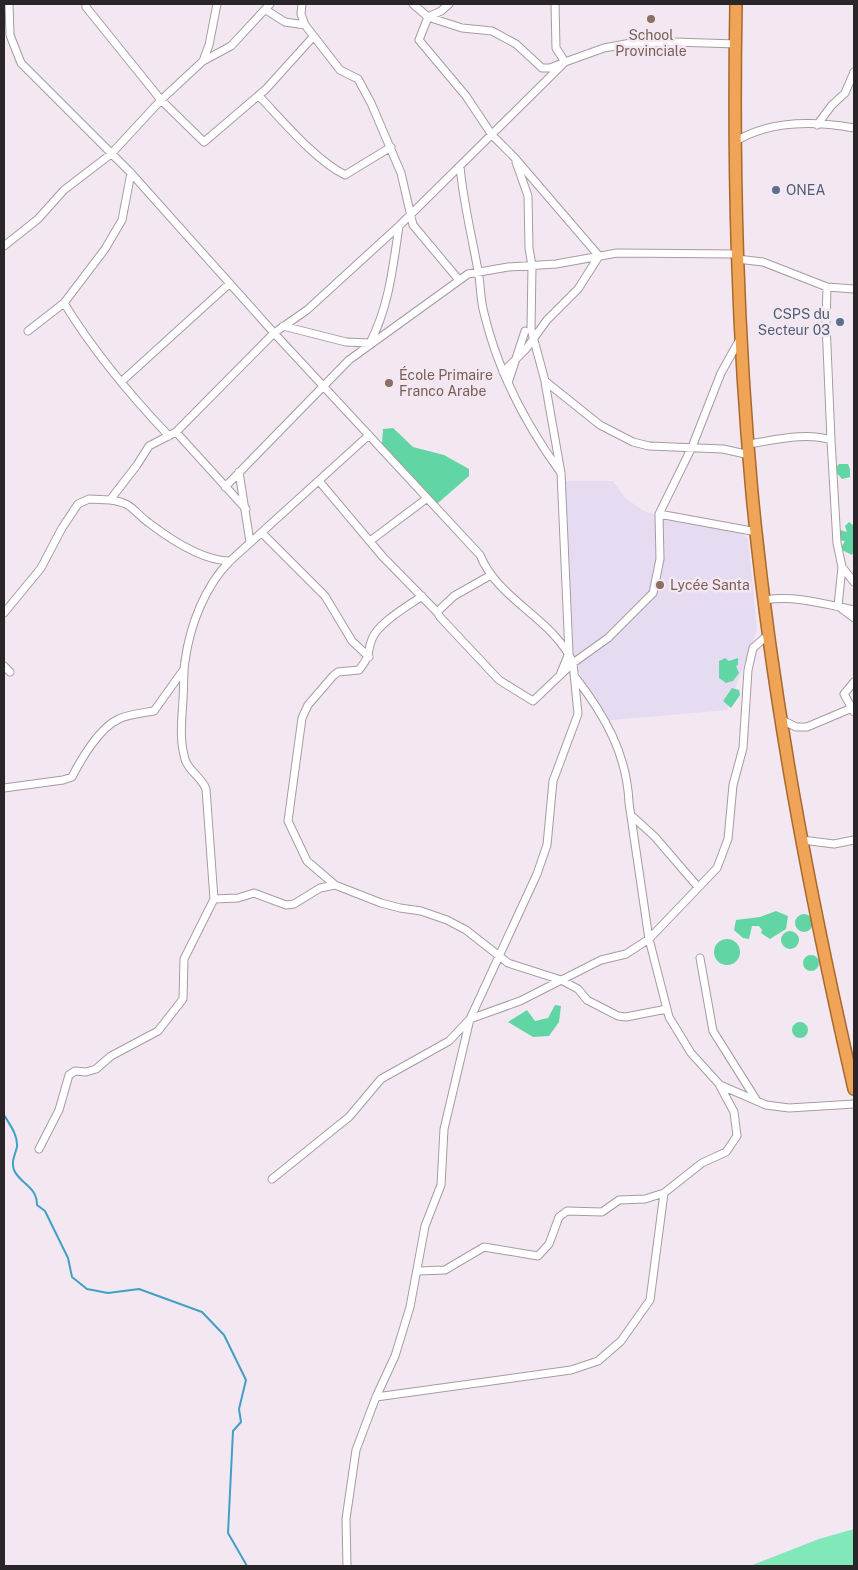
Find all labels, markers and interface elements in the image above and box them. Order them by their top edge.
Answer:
marker: School Provinciale [645,13,657,25]
place label: School Provinciale [615,27,687,59]
place label: ONEA [786,182,825,198]
marker: ONEA [770,184,782,196]
place label: CSPS du Secteur 03 [758,306,830,338]
marker: CSPS du Secteur 03 [834,316,846,328]
place label: École Primaire Franco Arabe [399,366,493,399]
marker: École Primaire Franco Arabe [383,377,395,389]
place label: Lycée Santa [670,577,750,593]
marker: Lycée Santa [654,579,666,591]

